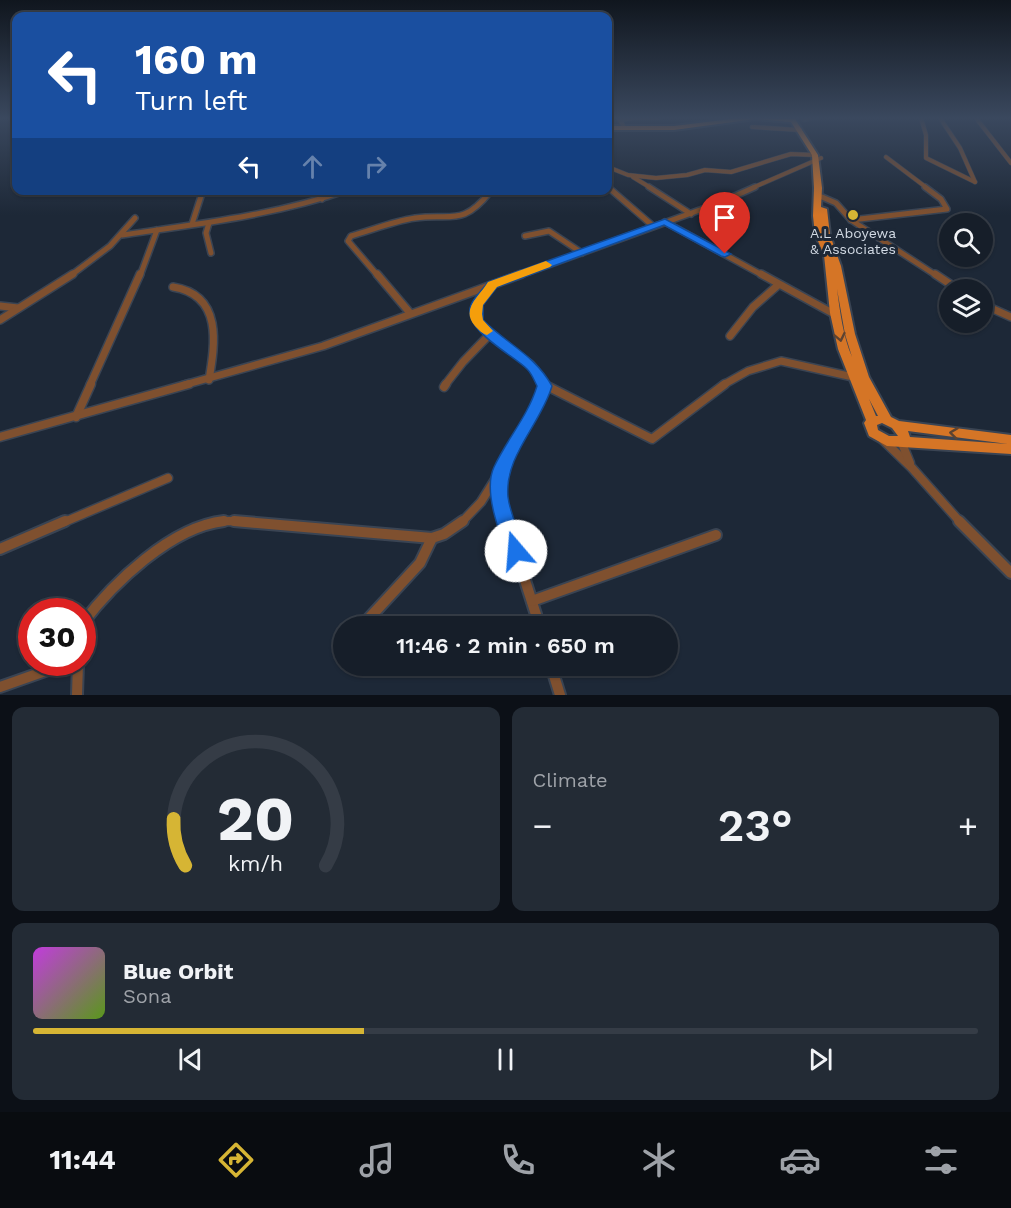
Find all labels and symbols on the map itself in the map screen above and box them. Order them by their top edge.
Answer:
pin [699,192,750,254]
marker: A.L Aboyewa & Associates [846,208,860,222]
place label: A.L Aboyewa & Associates [810,225,896,257]
one-way arrow [833,332,846,342]
one-way arrow [950,427,959,439]
position arrow [484,519,548,583]
speed limit sign: 30 [18,598,96,676]

